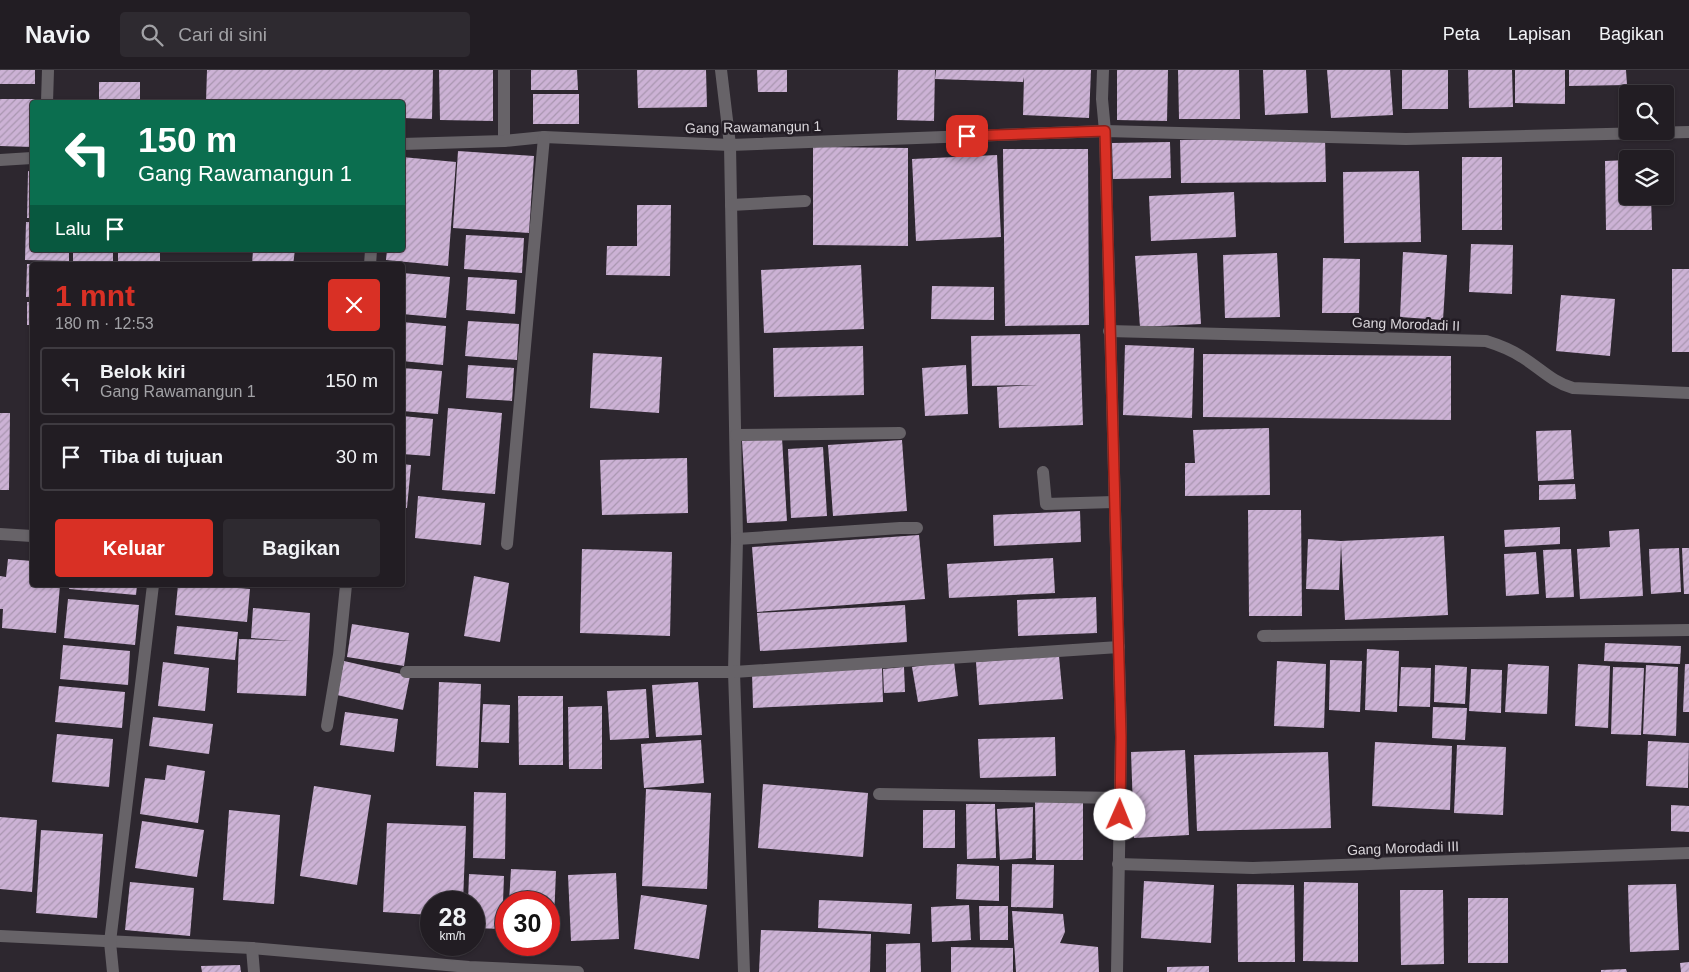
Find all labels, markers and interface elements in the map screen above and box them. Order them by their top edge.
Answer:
search box [120,12,470,57]
text: Navio [25,21,90,48]
icon: search [138,21,166,49]
text: Cari di sini [178,24,267,45]
text: Peta [1443,24,1480,44]
text: Lapisan [1508,24,1571,44]
text: Bagikan [1599,24,1664,44]
map controls [1619,85,1674,205]
button: search [1619,85,1674,140]
pin [946,115,988,157]
street label: Gang Rawamangun 1 [685,118,821,136]
icon: left [55,120,120,185]
text: 150 m [138,120,237,159]
icon: arrive [953,122,981,150]
button: layers [1619,150,1674,205]
text: Gang Rawamangun 1 [138,161,352,186]
icon: arrive [101,215,129,243]
text: Lalu [55,218,91,239]
text: 1 mnt [55,279,135,312]
button: close [328,279,380,331]
street label: Gang Morodadi II [1352,314,1460,334]
text: 180 m · 12:53 [55,315,154,332]
text: Belok kiri [100,361,186,382]
icon: left [57,367,85,395]
text: 150 m [325,370,378,391]
text: Gang Rawamangun 1 [100,383,256,400]
icon: arrive [57,443,85,471]
text: Tiba di tujuan [100,446,223,467]
text: 30 m [336,446,378,467]
button: Keluar [55,519,213,577]
button: Bagikan [223,519,380,577]
position arrow [1093,788,1145,840]
street label: Gang Morodadi III [1347,838,1459,858]
speed limit sign: 30 [495,891,560,956]
text: 28 [439,903,466,931]
text: km/h [439,929,466,943]

